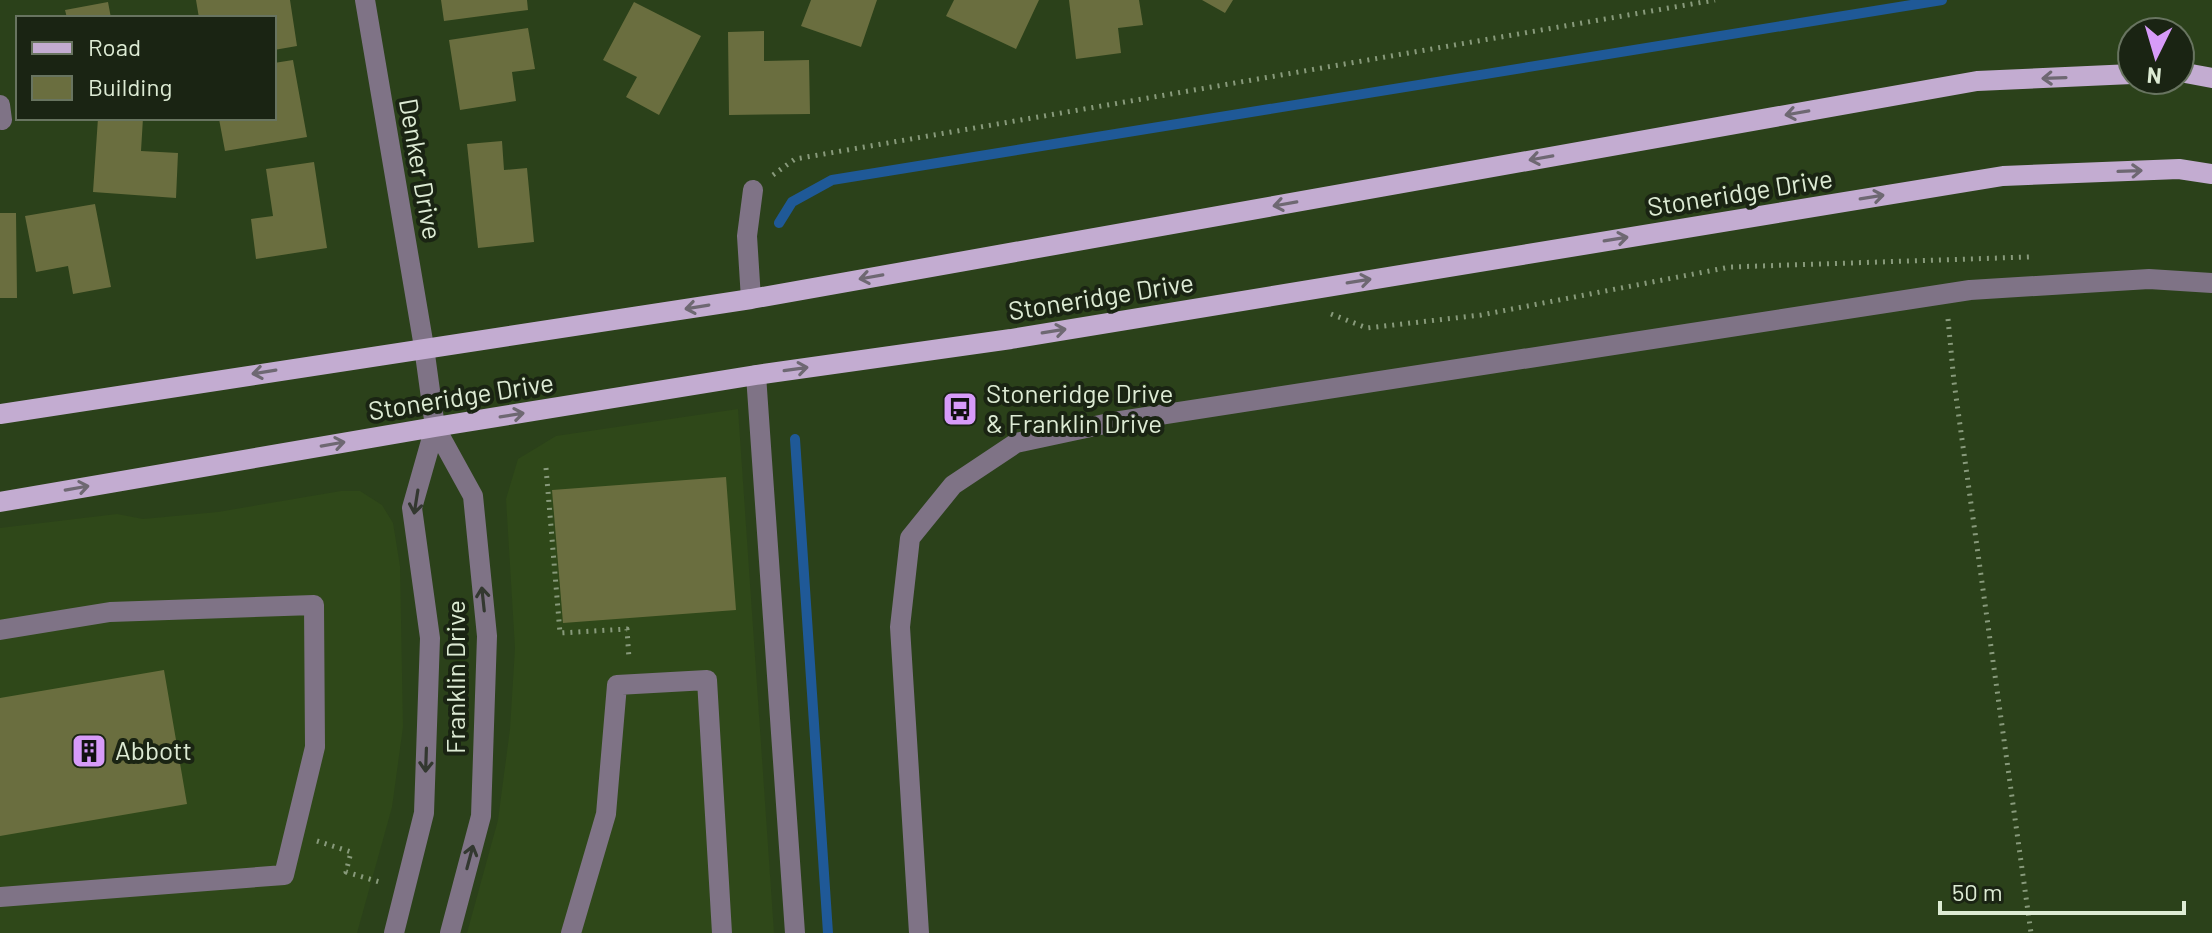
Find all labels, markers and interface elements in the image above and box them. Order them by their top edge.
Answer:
legend [16,16,276,120]
north arrow [2116,16,2196,96]
text: Road [88,32,141,61]
text: N [2146,63,2163,91]
one-way arrow [2041,70,2068,85]
text: Building [88,72,172,101]
street label: Denker Drive [394,96,449,242]
one-way arrow [1785,106,1810,121]
one-way arrow [1529,152,1554,167]
street label: Stoneridge Drive [1645,162,1835,221]
one-way arrow [2116,163,2143,178]
one-way arrow [1859,189,1884,204]
one-way arrow [1273,197,1298,212]
one-way arrow [1602,231,1628,246]
street label: Stoneridge Drive [1006,266,1196,325]
one-way arrow [859,271,885,286]
one-way arrow [1346,273,1371,288]
one-way arrow [684,300,710,315]
one-way arrow [1040,323,1066,338]
one-way arrow [783,361,809,376]
one-way arrow [252,365,277,380]
street label: Stoneridge Drive [366,366,556,425]
place label: Stoneridge Drive & Franklin Drive [986,377,1173,438]
bus stop icon: Stoneridge Drive & Franklin Drive [941,390,979,428]
one-way arrow [499,406,524,421]
one-way arrow [320,436,345,451]
one-way arrow [64,480,89,495]
one-way arrow [407,489,422,515]
one-way arrow [476,586,491,613]
street label: Franklin Drive [439,600,470,754]
building icon: Abbott [70,732,108,770]
place label: Abbott [115,734,192,765]
one-way arrow [418,746,433,773]
one-way arrow [463,845,478,871]
scale bar [1940,865,2184,915]
text: 50 m [1952,877,2003,906]

